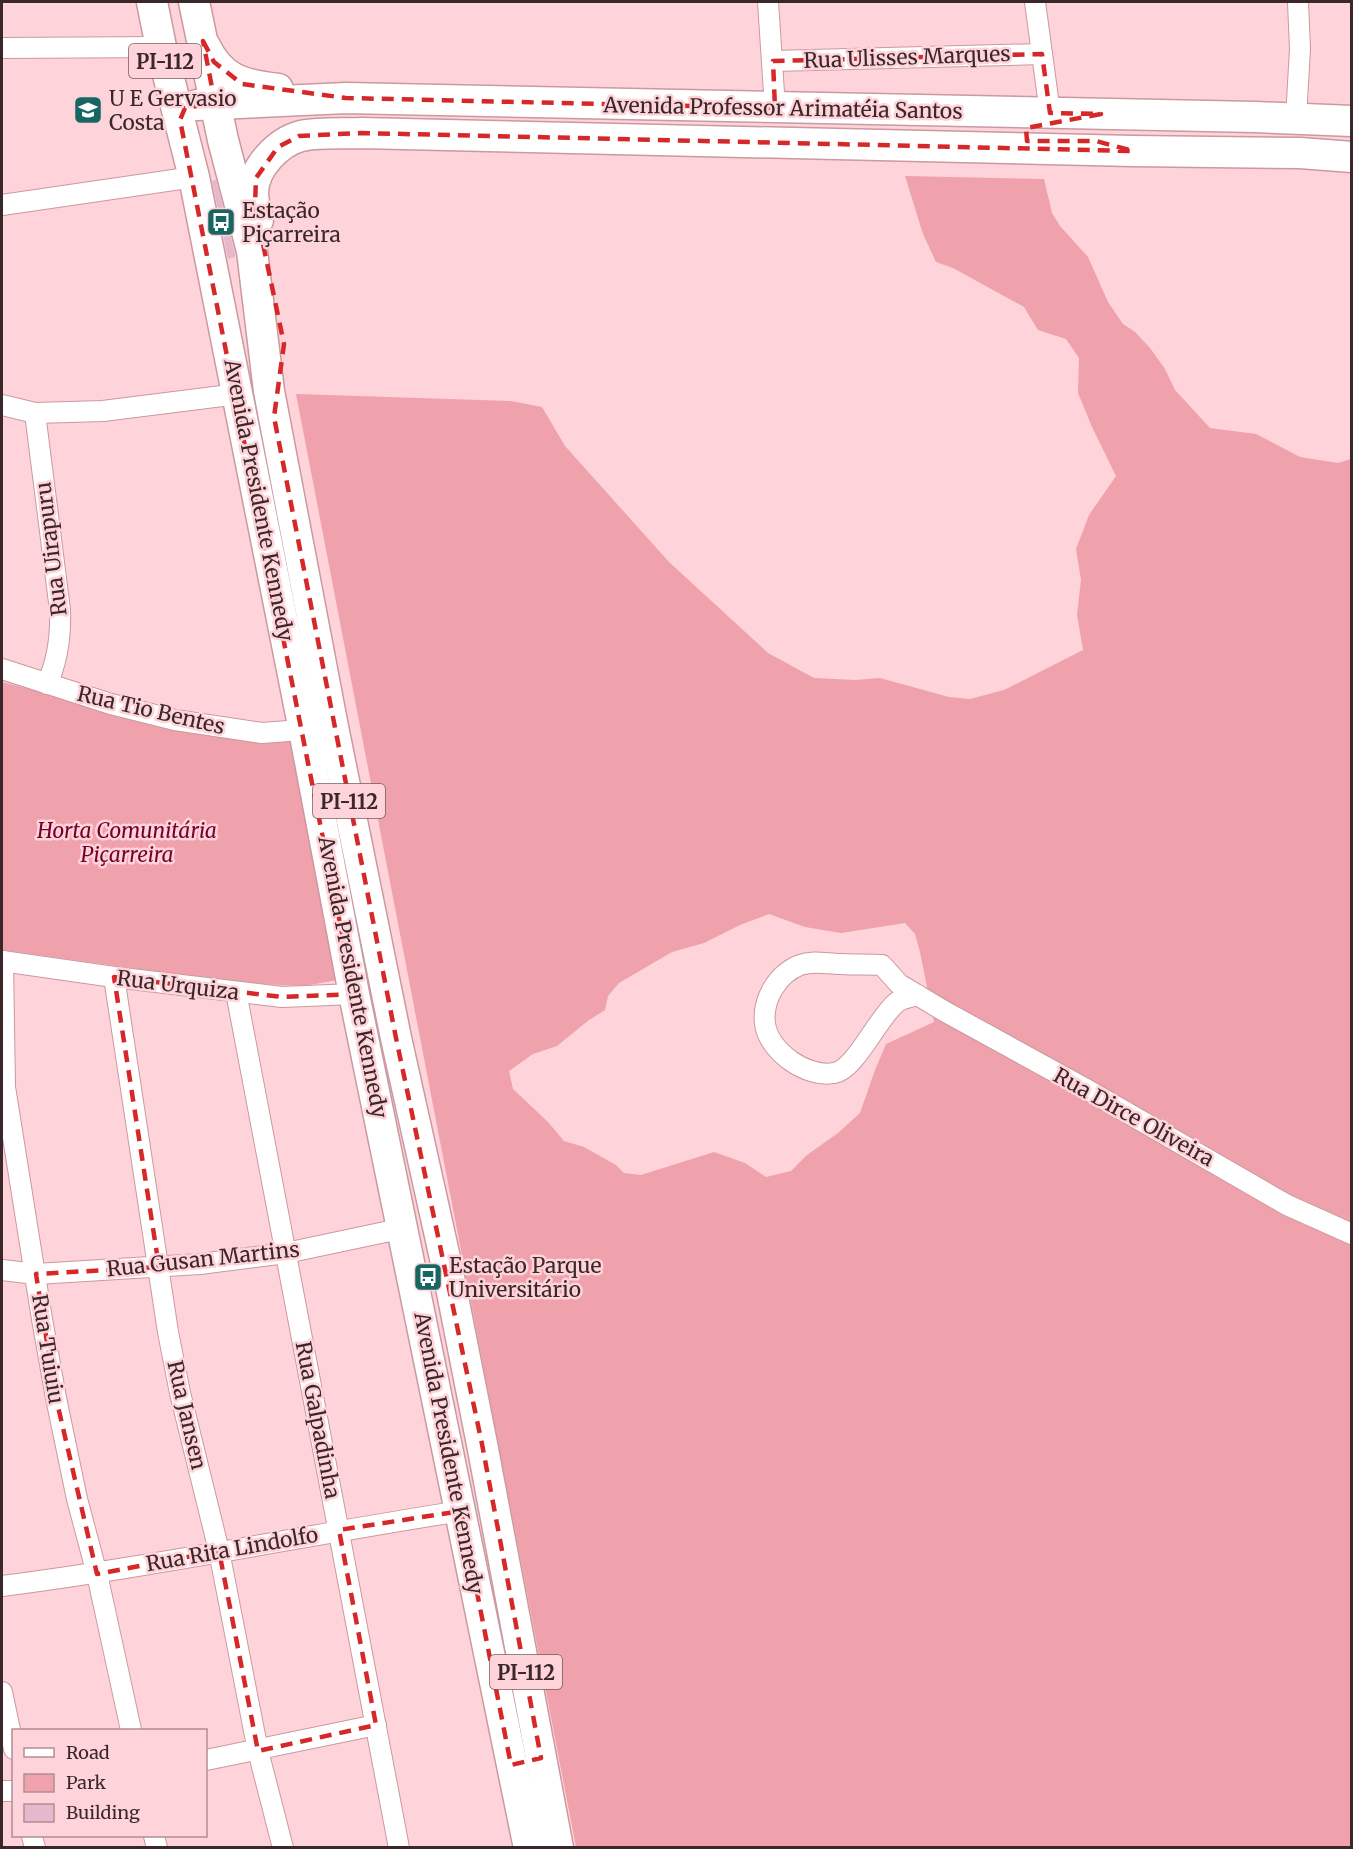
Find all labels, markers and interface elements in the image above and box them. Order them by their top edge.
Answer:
street label: Rua Ulisses Marques [803,40,1011,74]
road number: PI-112 [129,44,201,78]
place label: U E Gervasio Costa [109,85,237,136]
street label: Avenida Professor Arimatéia Santos [602,91,963,125]
school or university icon: U E Gervasio Costa [72,94,104,126]
place label: Estação Piçarreira [242,197,341,248]
bus stop icon: Estação Piçarreira [205,206,237,238]
street label: Avenida Presidente Kennedy [218,356,300,644]
street label: Rua Uirapuru [29,480,73,618]
street label: Rua Tio Bentes [75,680,227,740]
road number: PI-112 [313,784,385,818]
park label: Horta Comunitária Piçarreira [36,817,217,868]
street label: Avenida Presidente Kennedy [312,833,394,1121]
street label: Rua Urquiza [115,964,241,1006]
street label: Rua Dirce Oliveira [1049,1062,1219,1172]
street label: Rua Gusan Martins [105,1235,301,1283]
place label: Estação Parque Universitário [449,1252,601,1303]
bus stop icon: Estação Parque Universitário [412,1261,444,1293]
street label: Rua Tuiuiu [26,1292,70,1406]
street label: Avenida Presidente Kennedy [408,1309,490,1597]
street label: Rua Galpadinha [290,1339,346,1501]
street label: Rua Jansen [161,1358,213,1472]
street label: Rua Rita Lindolfo [144,1521,320,1577]
road number: PI-112 [490,1655,562,1689]
legend [12,1729,207,1837]
text: Road [66,1741,110,1764]
text: Park [66,1771,107,1794]
text: Building [66,1801,140,1824]

